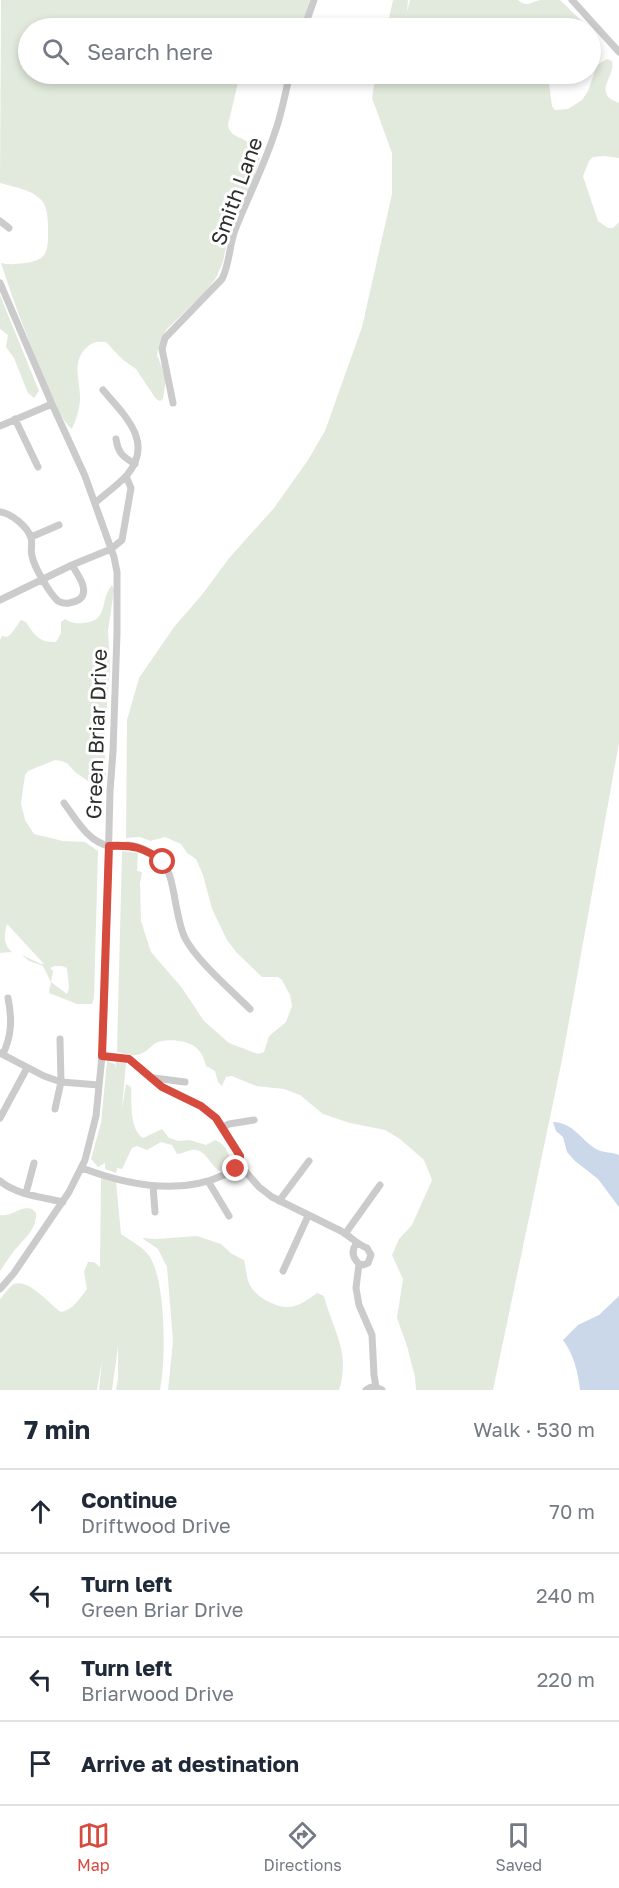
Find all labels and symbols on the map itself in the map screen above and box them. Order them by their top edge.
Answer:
street label: Smith Lane [204,133,268,249]
street label: Green Briar Drive [80,648,112,820]
route start [149,848,175,874]
route end [222,1155,248,1181]

